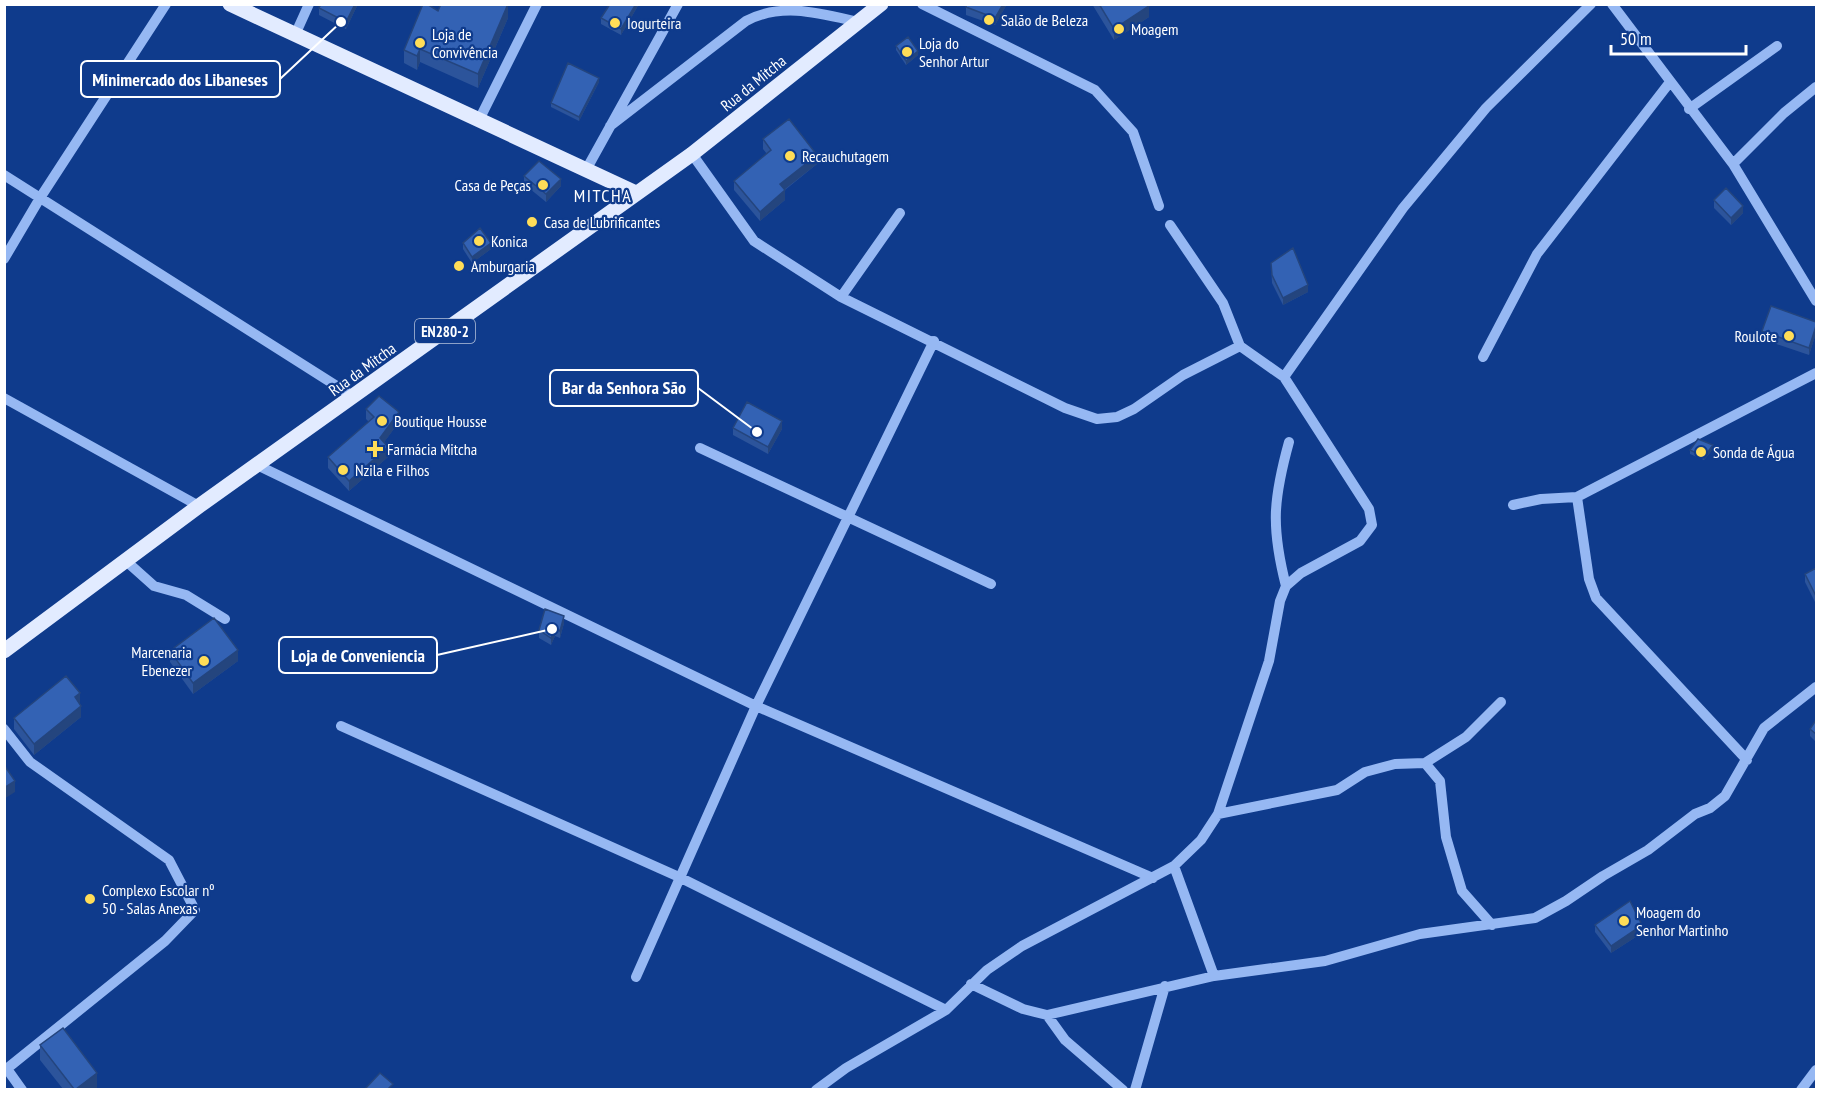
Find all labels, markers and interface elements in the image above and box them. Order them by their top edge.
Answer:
place label: Salão de Beleza [1001,10,1088,30]
place label: Iogurteira [627,13,681,33]
marker: Salão de Beleza [982,13,996,27]
marker: Iogurteira [608,16,622,30]
scale bar [1611,18,1746,56]
place label: Moagem [1131,19,1178,39]
marker: Moagem [1112,22,1126,36]
place label: Loja de Convivência [432,24,498,62]
text: 50 m [1620,27,1652,50]
place label: Loja do Senhor Artur [919,33,989,71]
marker: Loja de Convivência [413,36,427,50]
marker: Loja do Senhor Artur [900,45,914,59]
street label: Rua da Mitcha [716,51,790,115]
callout: Minimercado dos Libaneses [81,61,280,97]
text: Minimercado dos Libaneses [92,68,268,91]
place label: Recauchutagem [802,146,889,166]
marker: Recauchutagem [783,149,797,163]
place label: Casa de Peças [455,175,531,195]
marker: Casa de Peças [536,178,550,192]
district label: MITCHA [574,184,632,207]
place label: Casa de Lubrificantes [544,212,660,232]
marker: Casa de Lubrificantes [525,215,539,229]
place label: Konica [491,231,528,251]
marker: Konica [472,234,486,248]
place label: Amburgaria [471,256,535,276]
marker: Amburgaria [452,259,466,273]
road number: EN280-2 [415,319,475,343]
place label: Roulote [1735,326,1777,346]
marker: Roulote [1782,329,1796,343]
street label: Rua da Mitcha [324,338,400,400]
callout: Bar da Senhora São [550,370,698,406]
text: Bar da Senhora São [562,376,686,399]
place label: Boutique Housse [394,411,487,431]
marker: Boutique Housse [375,414,389,428]
place label: Farmácia Mitcha [387,439,477,459]
marker: Farmácia Mitcha [368,442,382,456]
place label: Sonda de Água [1713,442,1795,462]
marker: Sonda de Água [1694,445,1708,459]
place label: Nzila e Filhos [355,460,430,480]
marker: Nzila e Filhos [336,463,350,477]
callout: Loja de Conveniencia [279,637,437,673]
place label: Marcenaria Ebenezer [131,642,193,680]
text: Loja de Conveniencia [291,644,425,667]
marker: Marcenaria Ebenezer [197,654,211,668]
place label: Complexo Escolar nº 50 - Salas Anexas [102,880,215,918]
marker: Complexo Escolar nº 50 - Salas Anexas [83,892,97,906]
place label: Moagem do Senhor Martinho [1636,902,1729,940]
marker: Moagem do Senhor Martinho [1617,914,1631,928]

